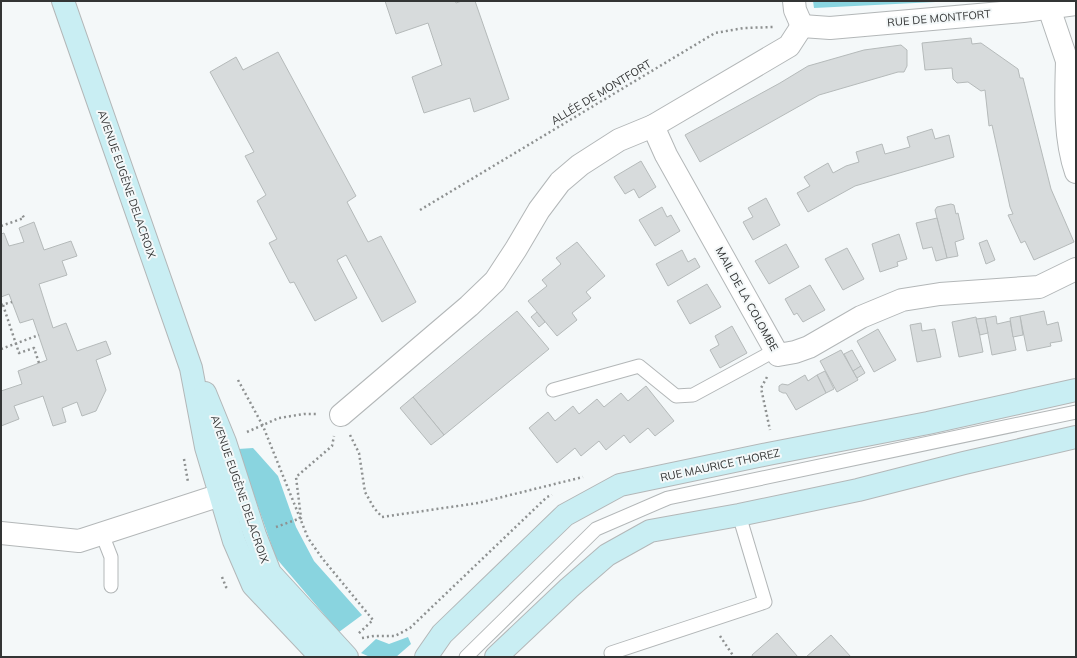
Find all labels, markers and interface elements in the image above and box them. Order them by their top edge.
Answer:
street label: RUE DE MONTFORT [887,6,992,29]
street label: ALLÉE DE MONTFORT [548,56,654,128]
street label: AVENUE EUGÈNE DELACROIX [95,108,159,261]
street label: MAIL DE LA COLOMBE [713,245,781,353]
street label: AVENUE EUGÈNE DELACROIX [208,413,272,566]
street label: RUE MAURICE THOREZ [659,445,782,485]

